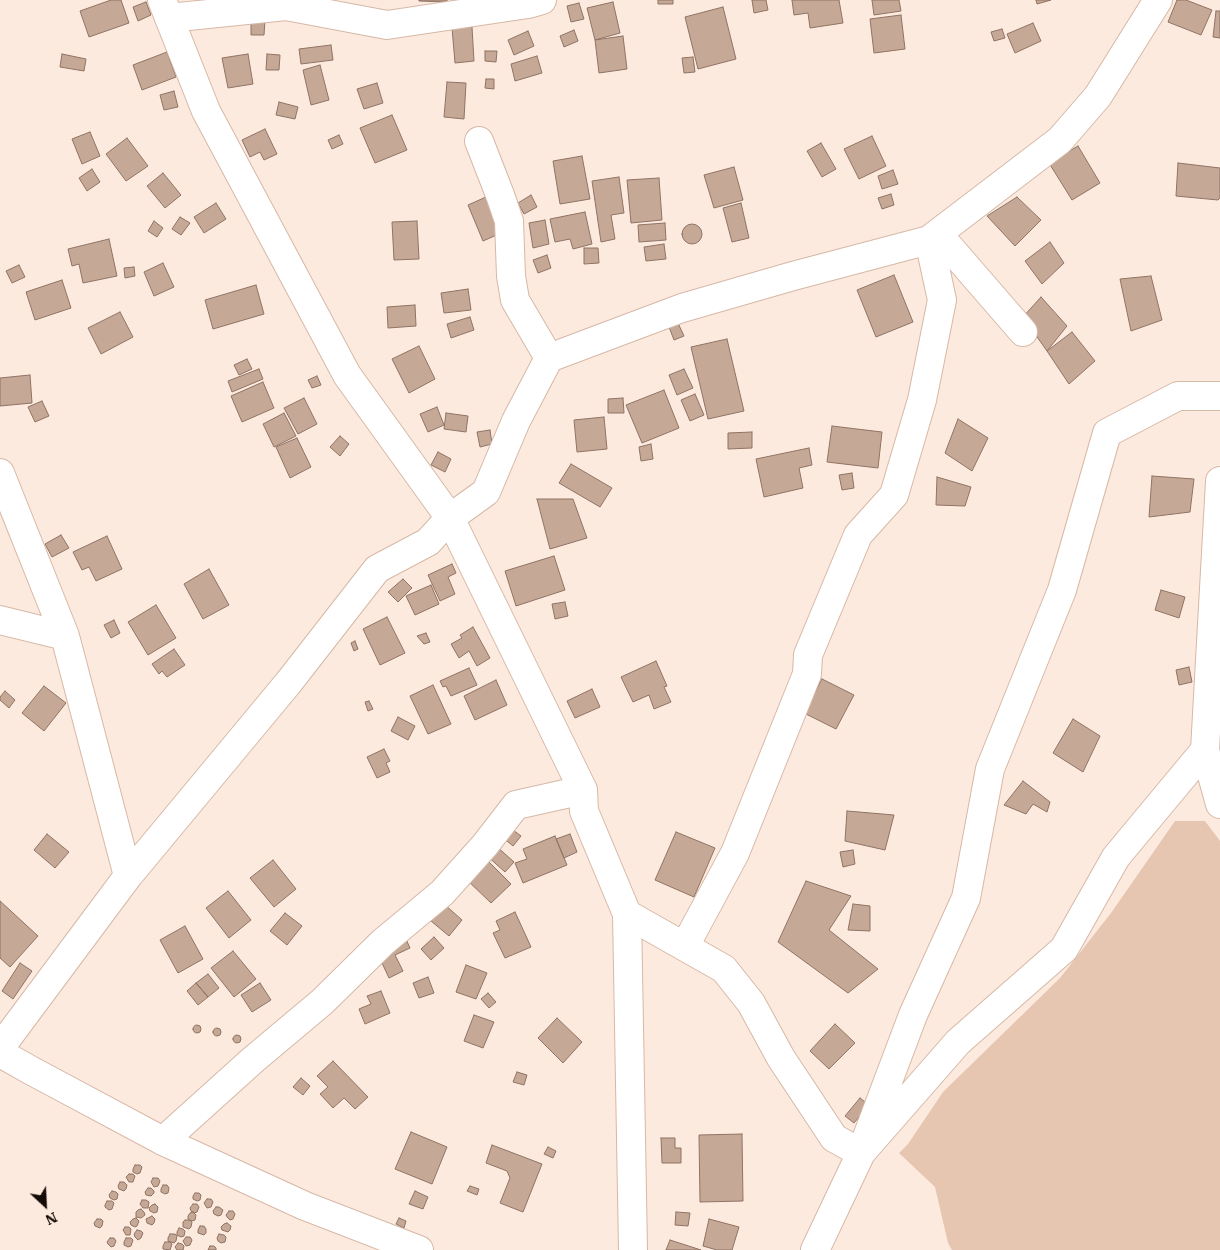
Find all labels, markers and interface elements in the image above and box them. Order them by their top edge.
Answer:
north arrow [20,1180,70,1230]
text: N [43,1208,60,1229]

